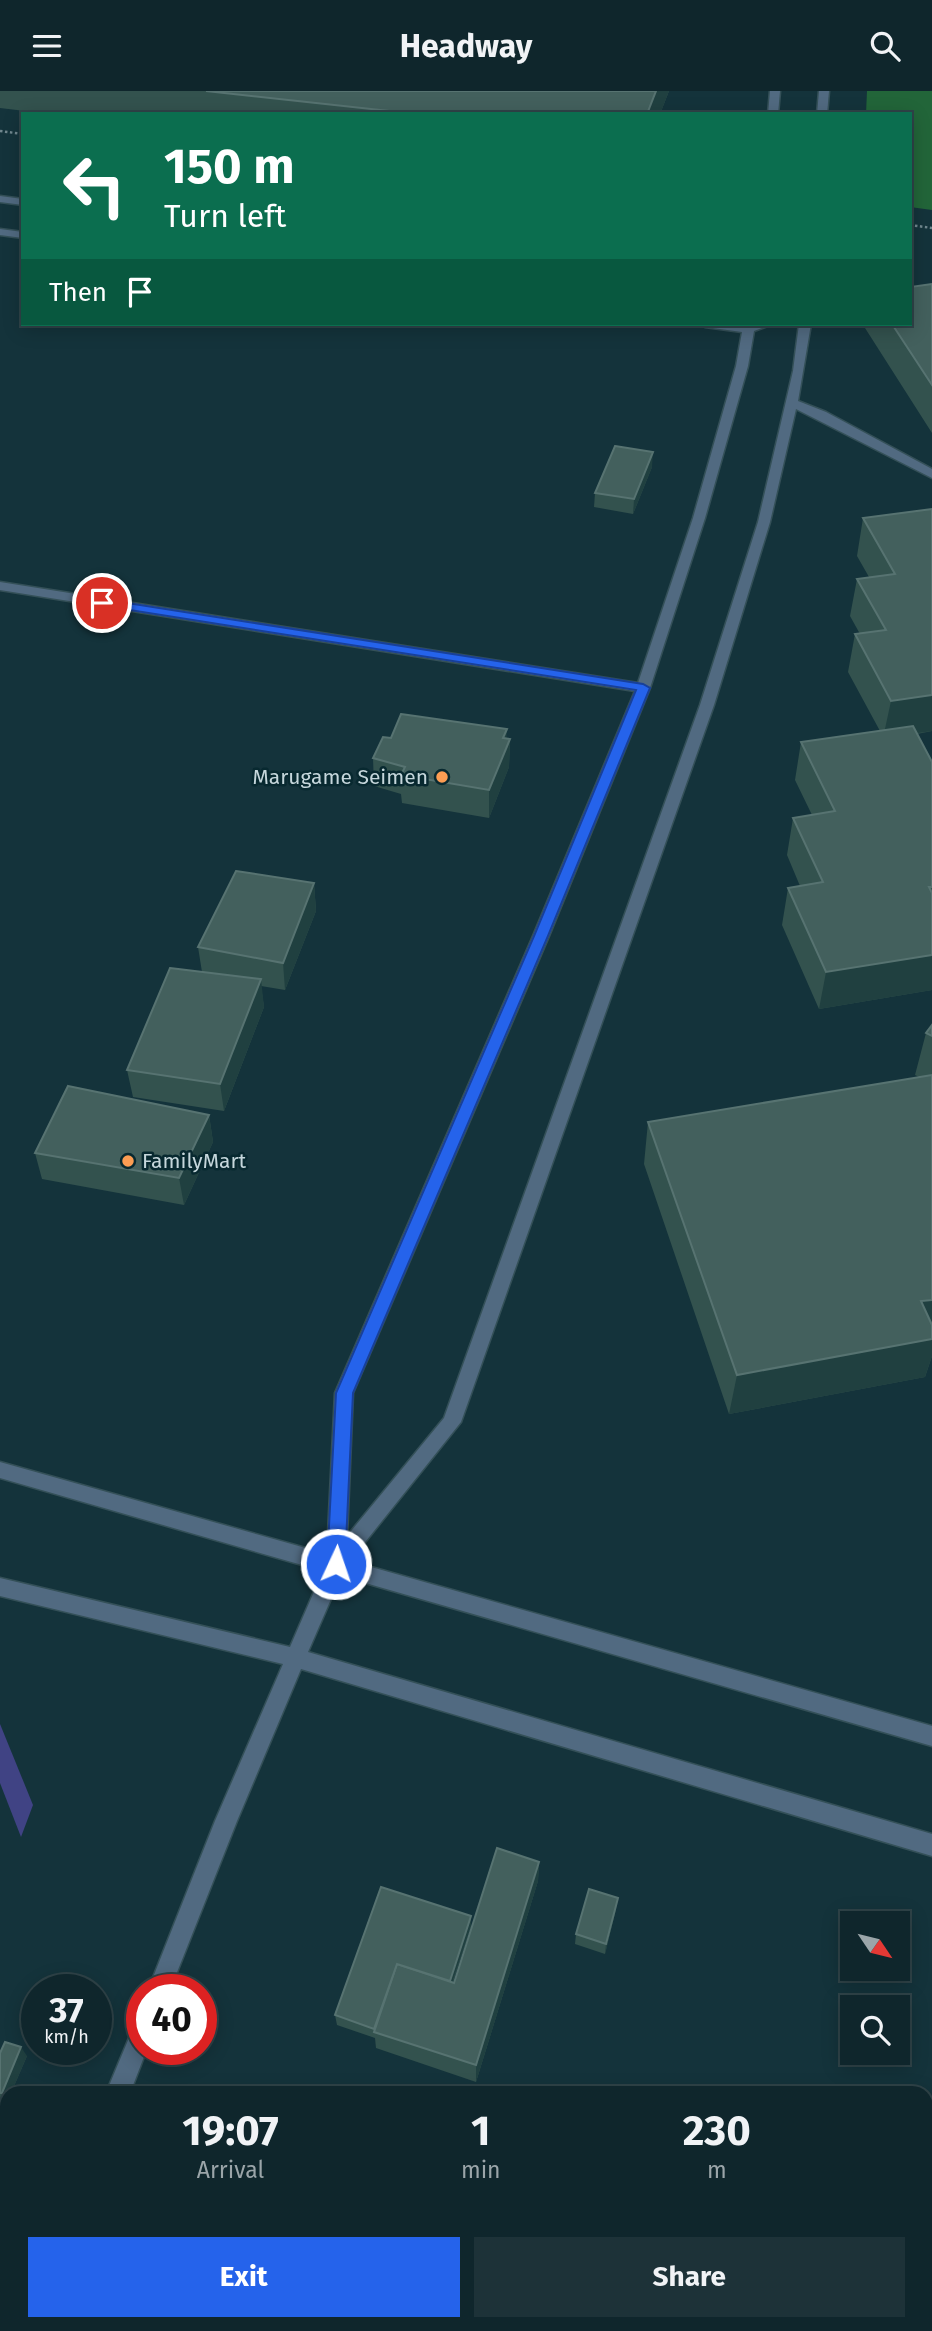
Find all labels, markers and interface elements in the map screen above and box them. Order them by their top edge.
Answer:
icon: menu [28,27,66,65]
text: Headway [400,27,532,65]
icon: search [866,27,904,65]
text: 150 m [164,137,295,196]
icon: left [49,140,140,231]
text: Turn left [164,197,286,235]
icon: arrive [121,273,159,311]
text: Then [49,277,107,308]
pin [72,573,132,633]
icon: arrive [83,584,121,622]
place label: Marugame Seimen [252,764,428,790]
marker: Marugame Seimen [434,769,450,785]
place label: FamilyMart [142,1148,247,1174]
marker: FamilyMart [120,1153,136,1169]
position arrow [299,1527,373,1601]
north arrow [840,1911,910,1981]
map controls [840,1911,910,2065]
speed limit sign: 40 [126,1974,217,2065]
text: 37 [49,1989,84,2031]
button: search [840,1995,910,2065]
text: km/h [44,2026,89,2048]
text: 19:07 [182,2106,279,2156]
text: 1 [471,2106,491,2156]
text: 230 [683,2106,751,2156]
text: Arrival [197,2156,264,2184]
text: min [461,2156,501,2184]
text: m [707,2156,727,2184]
button: Exit [28,2237,460,2317]
button: Share [474,2237,905,2317]

